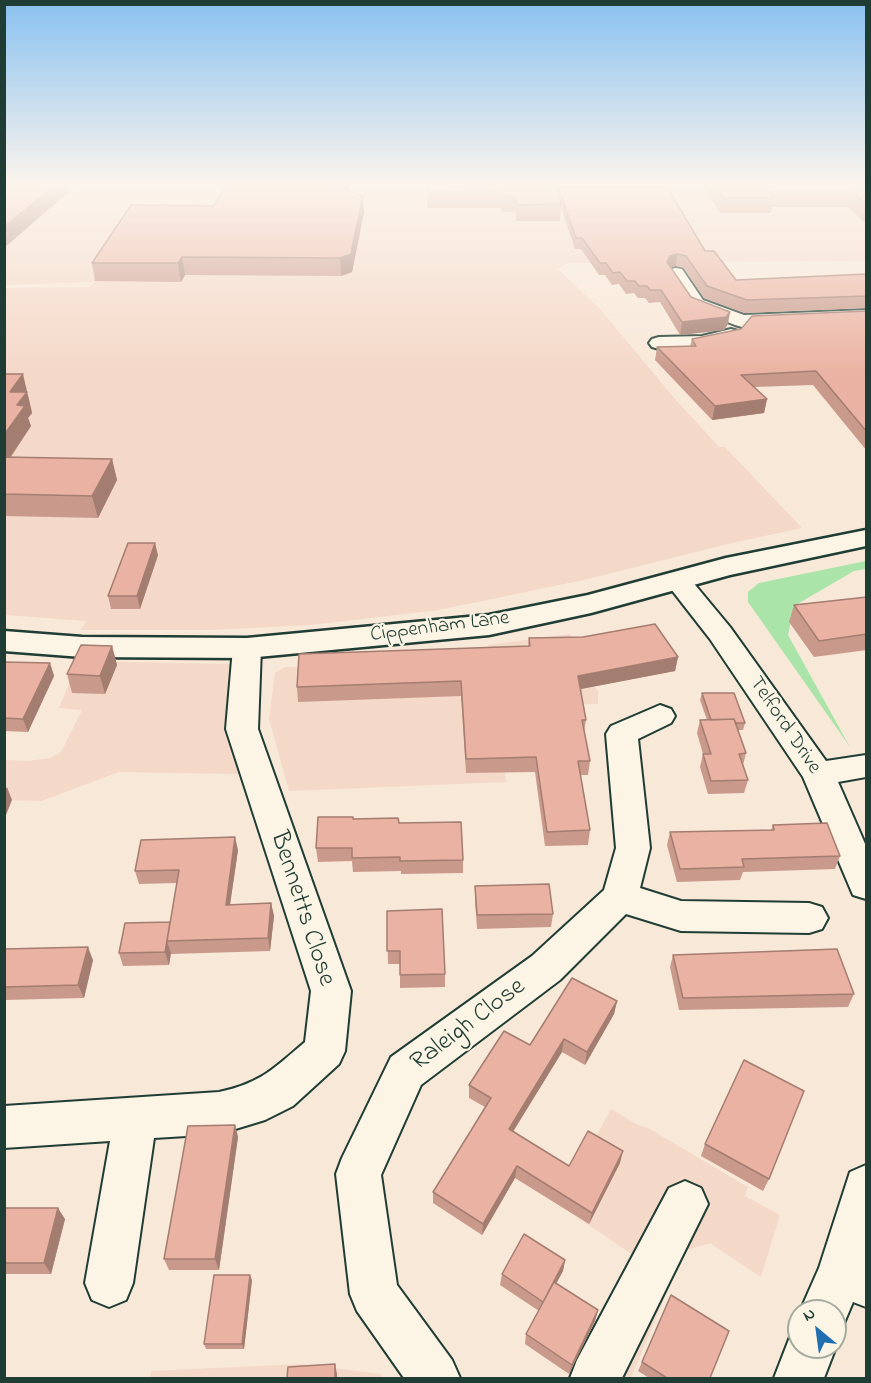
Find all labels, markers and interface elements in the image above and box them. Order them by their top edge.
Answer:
street label: Cippenham Lane [369,607,511,649]
street label: Telford Drive [742,673,826,779]
street label: Bennetts Close [261,828,341,990]
street label: Raleigh Close [405,973,533,1079]
north arrow [787,1299,847,1359]
text: N [799,1302,820,1328]

